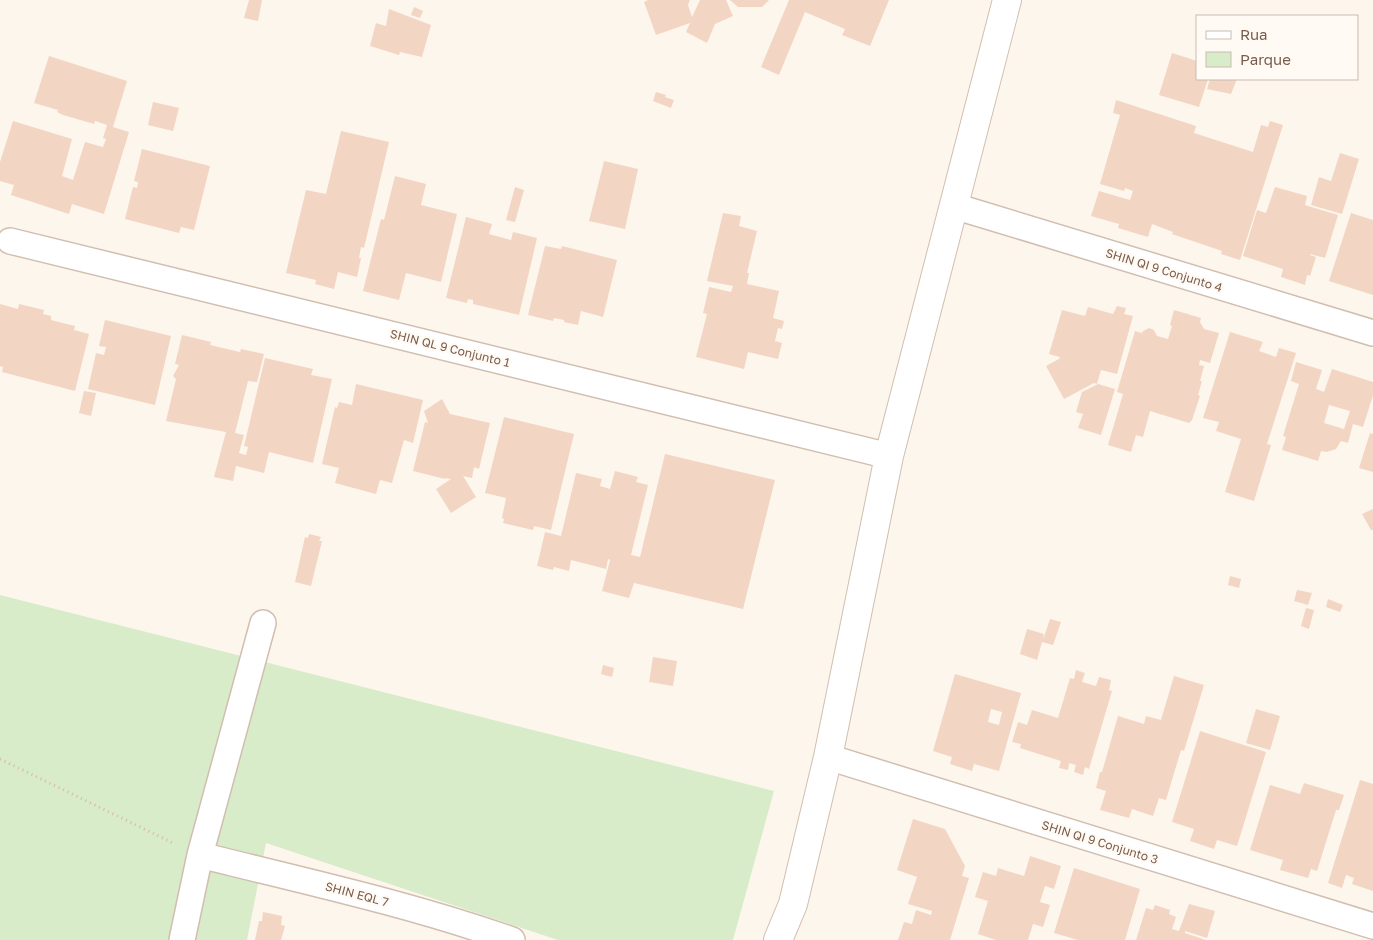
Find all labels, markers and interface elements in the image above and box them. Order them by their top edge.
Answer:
legend [1196,15,1358,80]
text: Rua [1240,25,1267,43]
text: Parque [1240,50,1291,68]
street label: SHIN QI 9 Conjunto 4 [1104,245,1224,295]
street label: SHIN QL 9 Conjunto 1 [389,326,512,370]
street label: SHIN QI 9 Conjunto 3 [1040,817,1160,867]
street label: SHIN EQL 7 [324,878,390,910]

